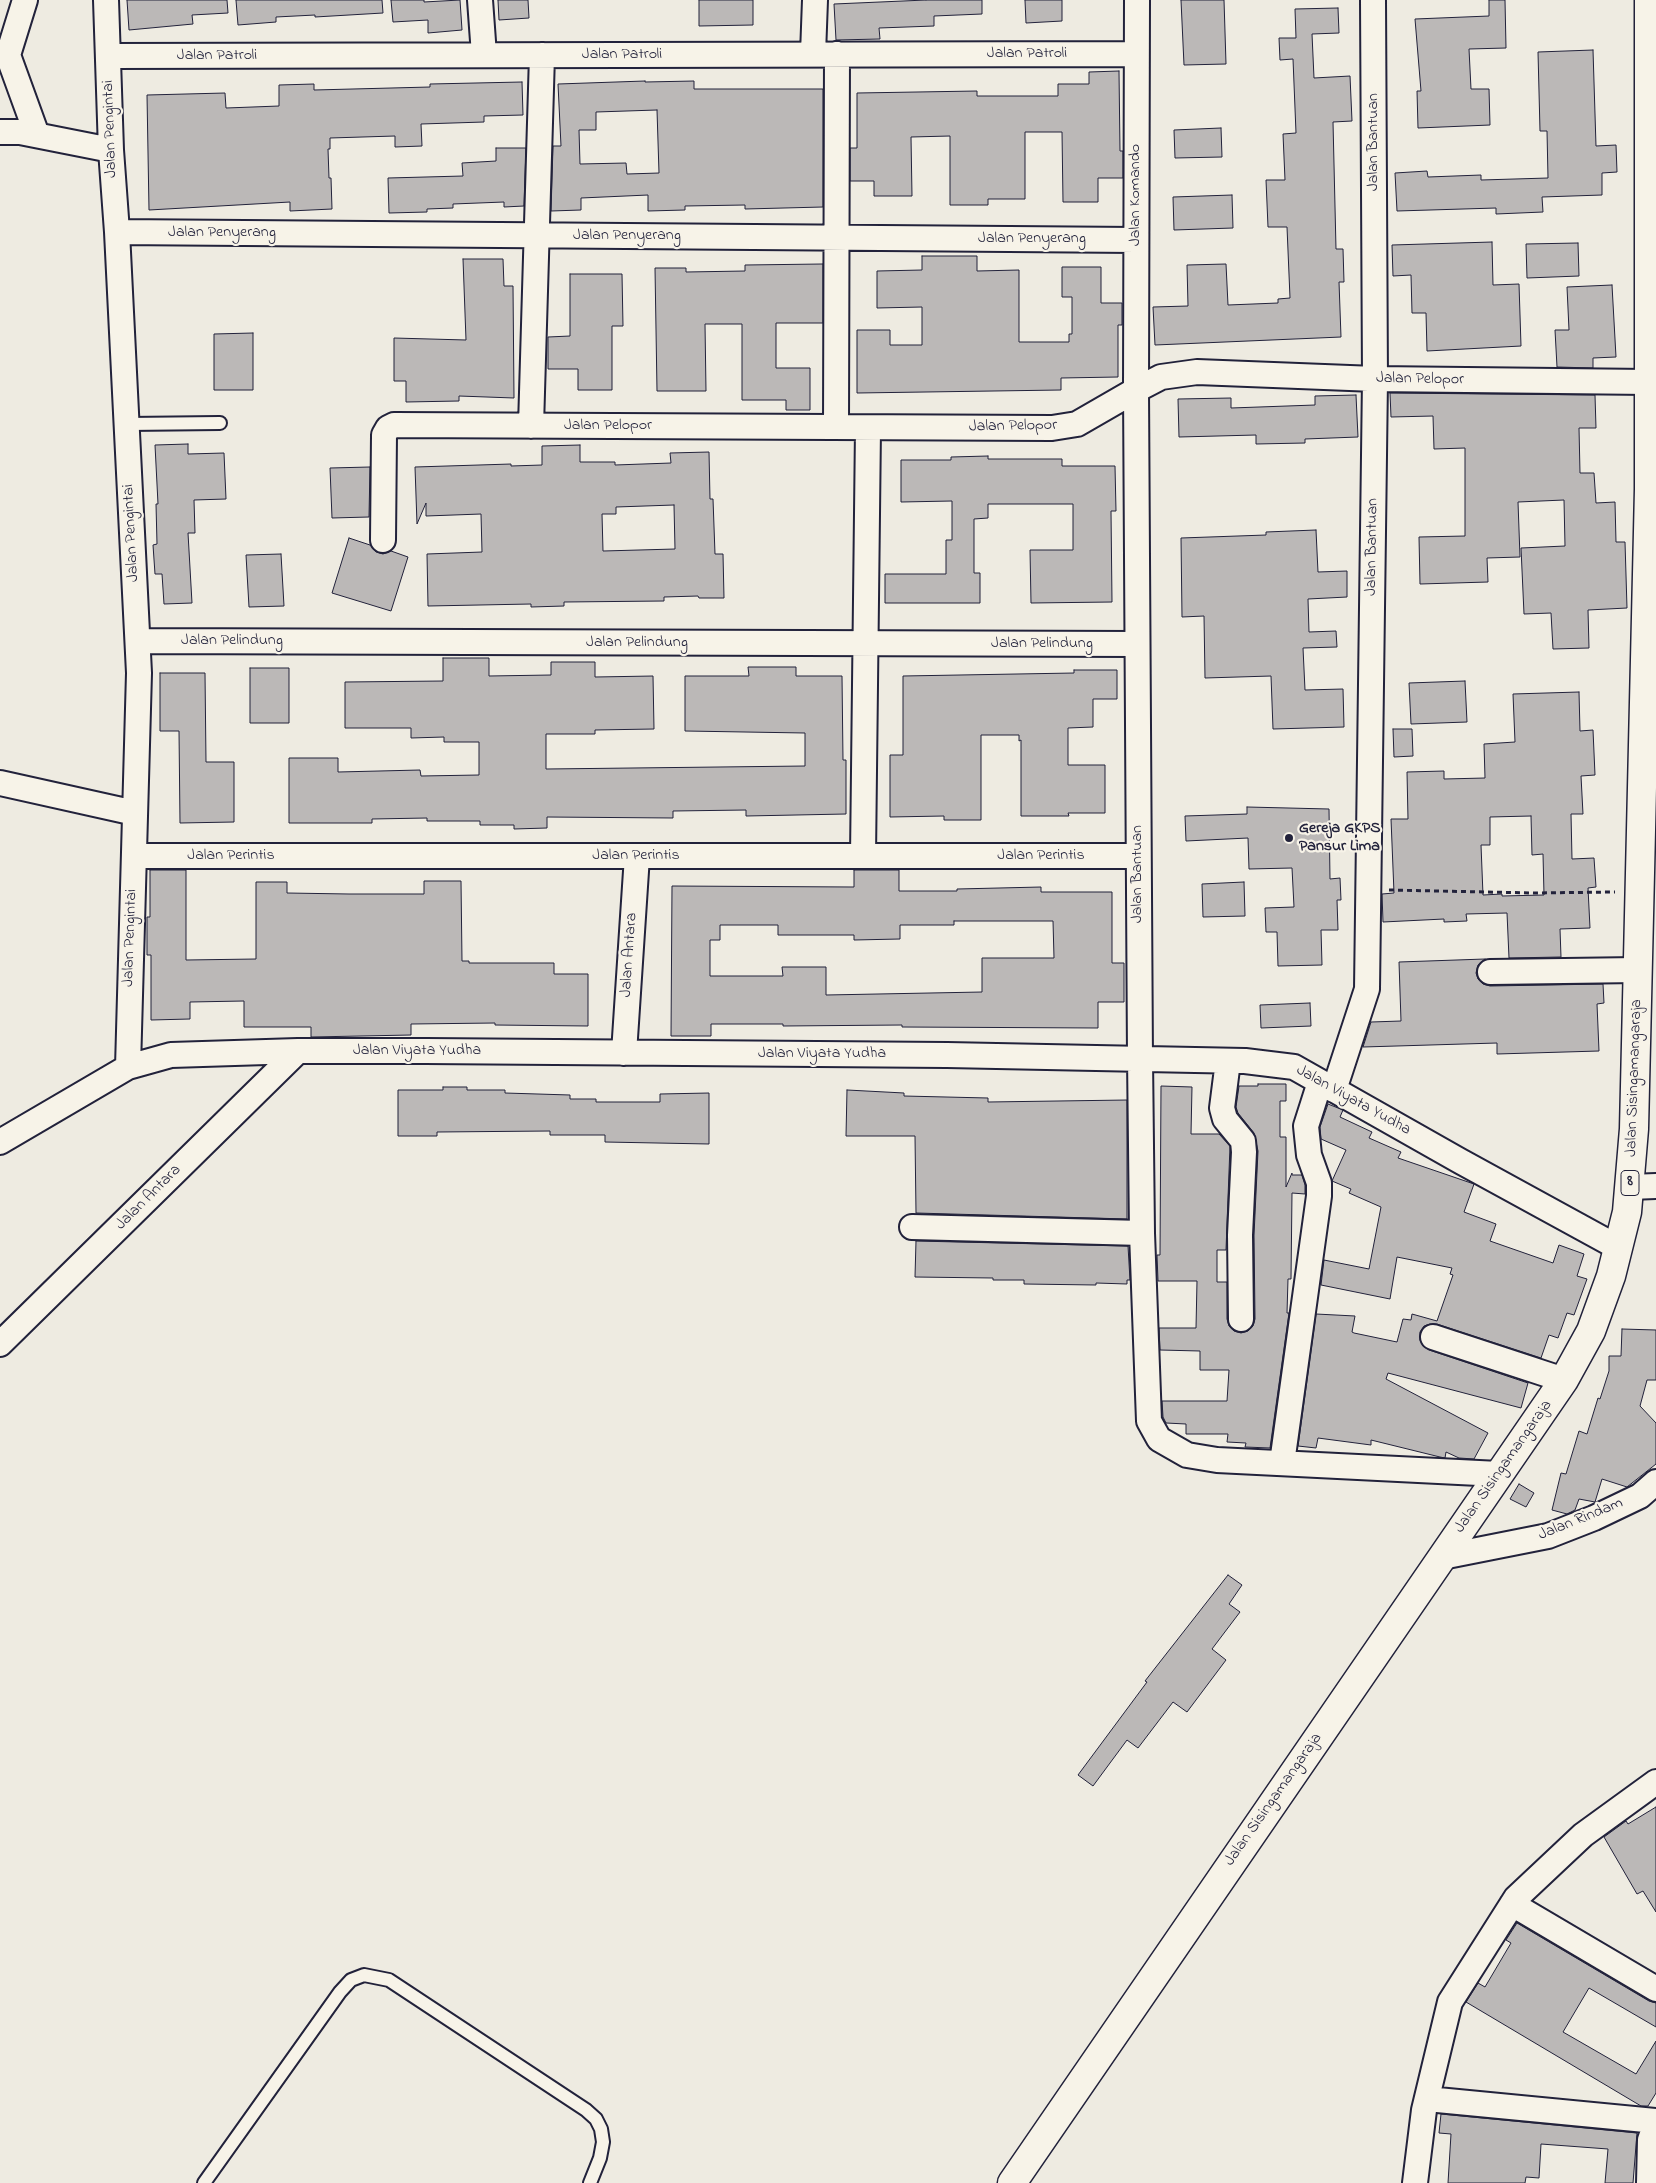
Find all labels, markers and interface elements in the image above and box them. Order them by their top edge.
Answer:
street label: Jalan Patroli [987,44,1067,64]
street label: Jalan Patroli [582,45,662,65]
street label: Jalan Patroli [177,46,257,66]
street label: Jalan Pengintai [100,80,122,178]
street label: Jalan Bantuan [1364,93,1384,191]
street label: Jalan Komando [1126,144,1146,246]
street label: Jalan Penyerang [168,223,276,243]
street label: Jalan Penyerang [573,226,681,246]
street label: Jalan Penyerang [978,229,1086,249]
street label: Jalan Pelopor [1376,370,1464,390]
street label: Jalan Pelopor [564,416,652,436]
street label: Jalan Pelopor [969,417,1057,437]
street label: Jalan Pengintai [120,484,144,582]
street label: Jalan Bantuan [1363,498,1383,596]
street label: Jalan Pelindung [181,631,283,651]
street label: Jalan Pelindung [586,633,688,653]
street label: Jalan Pelindung [991,634,1093,654]
place label: Gereja GKPS Pansur Lima [1299,819,1381,857]
street label: Jalan Bantuan [1128,825,1148,923]
marker: Gereja GKPS Pansur Lima [1283,832,1295,844]
street label: Jalan Perintis [187,846,275,866]
street label: Jalan Perintis [592,846,680,866]
street label: Jalan Perintis [997,846,1085,866]
street label: Jalan Pengintai [120,889,142,987]
street label: Jalan Antara [617,912,643,998]
street label: Jalan Sisingamangaraja [1623,999,1647,1157]
street label: Jalan Viyata Yudha [353,1041,481,1061]
street label: Jalan Viyata Yudha [758,1044,886,1064]
street label: Jalan Viyata Yudha [1292,1062,1414,1140]
street label: Jalan Antara [112,1161,186,1235]
road number: 8 [1621,1170,1639,1196]
street label: Jalan Sisingamangaraja [1451,1397,1557,1537]
street label: Jalan Rindam [1536,1494,1626,1546]
street label: Jalan Sisingamangaraja [1221,1730,1327,1870]

